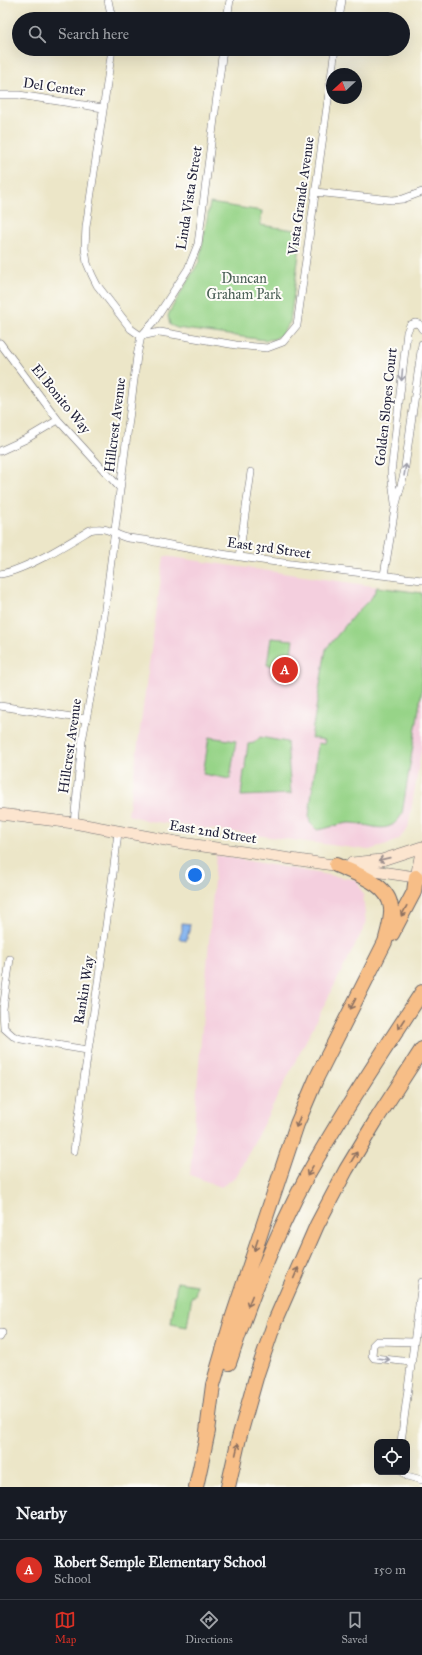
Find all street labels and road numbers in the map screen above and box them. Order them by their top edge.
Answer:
street label: Del Center [22,74,87,100]
street label: Vista Grande Avenue [284,136,318,257]
street label: Linda Vista Street [172,145,206,251]
street label: Golden Slopes Court [371,347,401,467]
street label: El Bonito Way [28,361,95,438]
street label: Hillcrest Avenue [101,376,129,473]
street label: East 3rd Street [226,534,312,562]
street label: Hillcrest Avenue [55,697,85,794]
street label: East 2nd Street [168,817,258,847]
street label: Rankin Way [70,954,98,1026]

